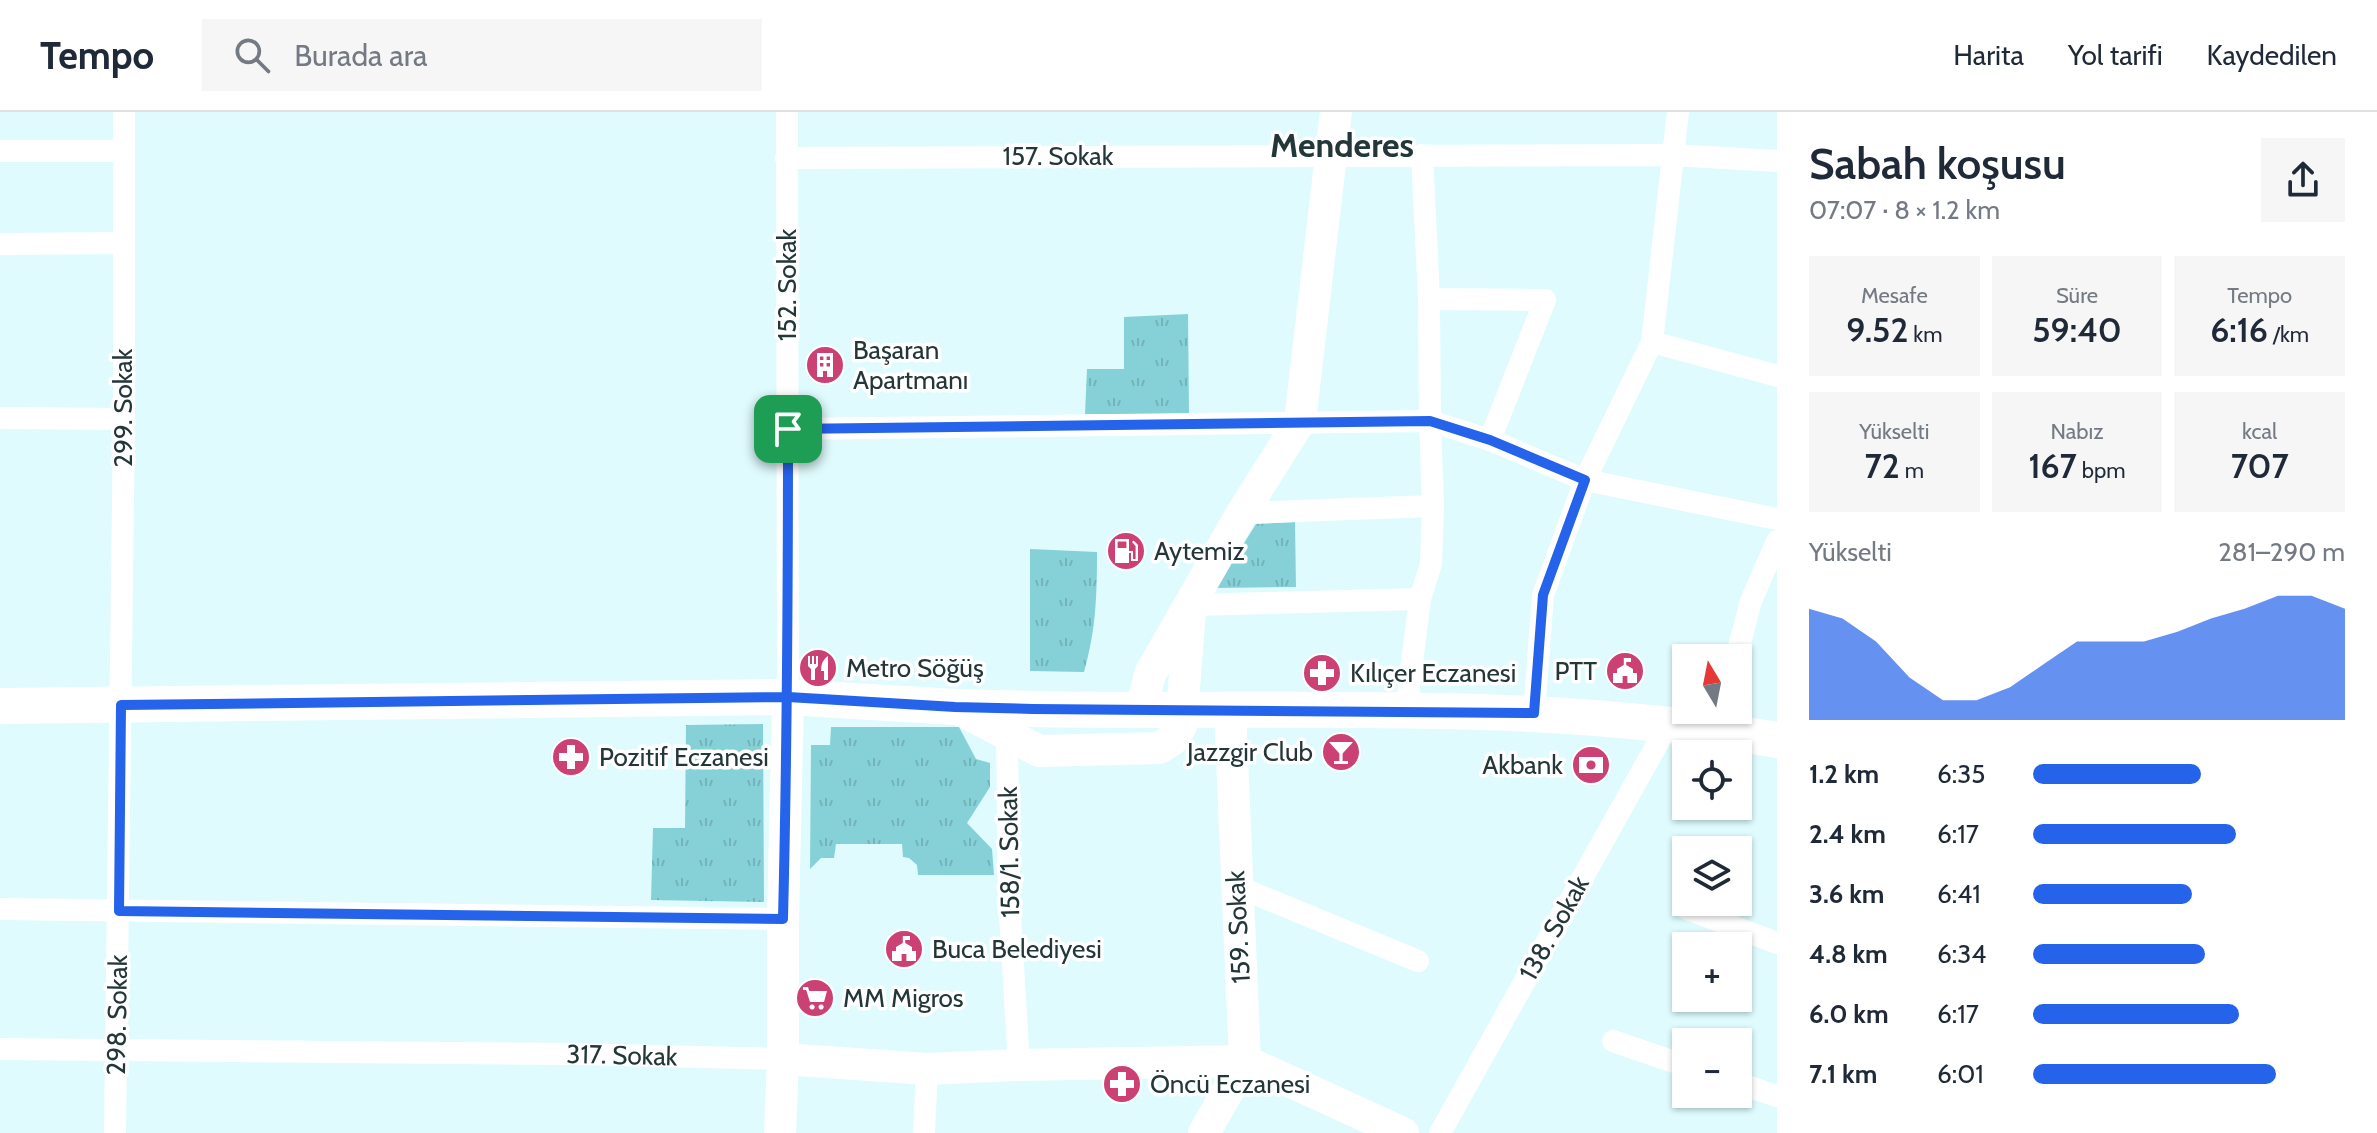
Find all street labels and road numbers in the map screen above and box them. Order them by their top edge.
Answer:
street label: 157. Sokak [1003,140,1114,172]
street label: 152. Sokak [771,228,803,341]
street label: 299. Sokak [107,348,139,467]
street label: 158/1. Sokak [992,786,1026,918]
street label: 159. Sokak [1219,869,1257,984]
street label: 138. Sokak [1512,870,1596,986]
street label: 298. Sokak [100,954,134,1076]
street label: 317. Sokak [566,1038,678,1072]

